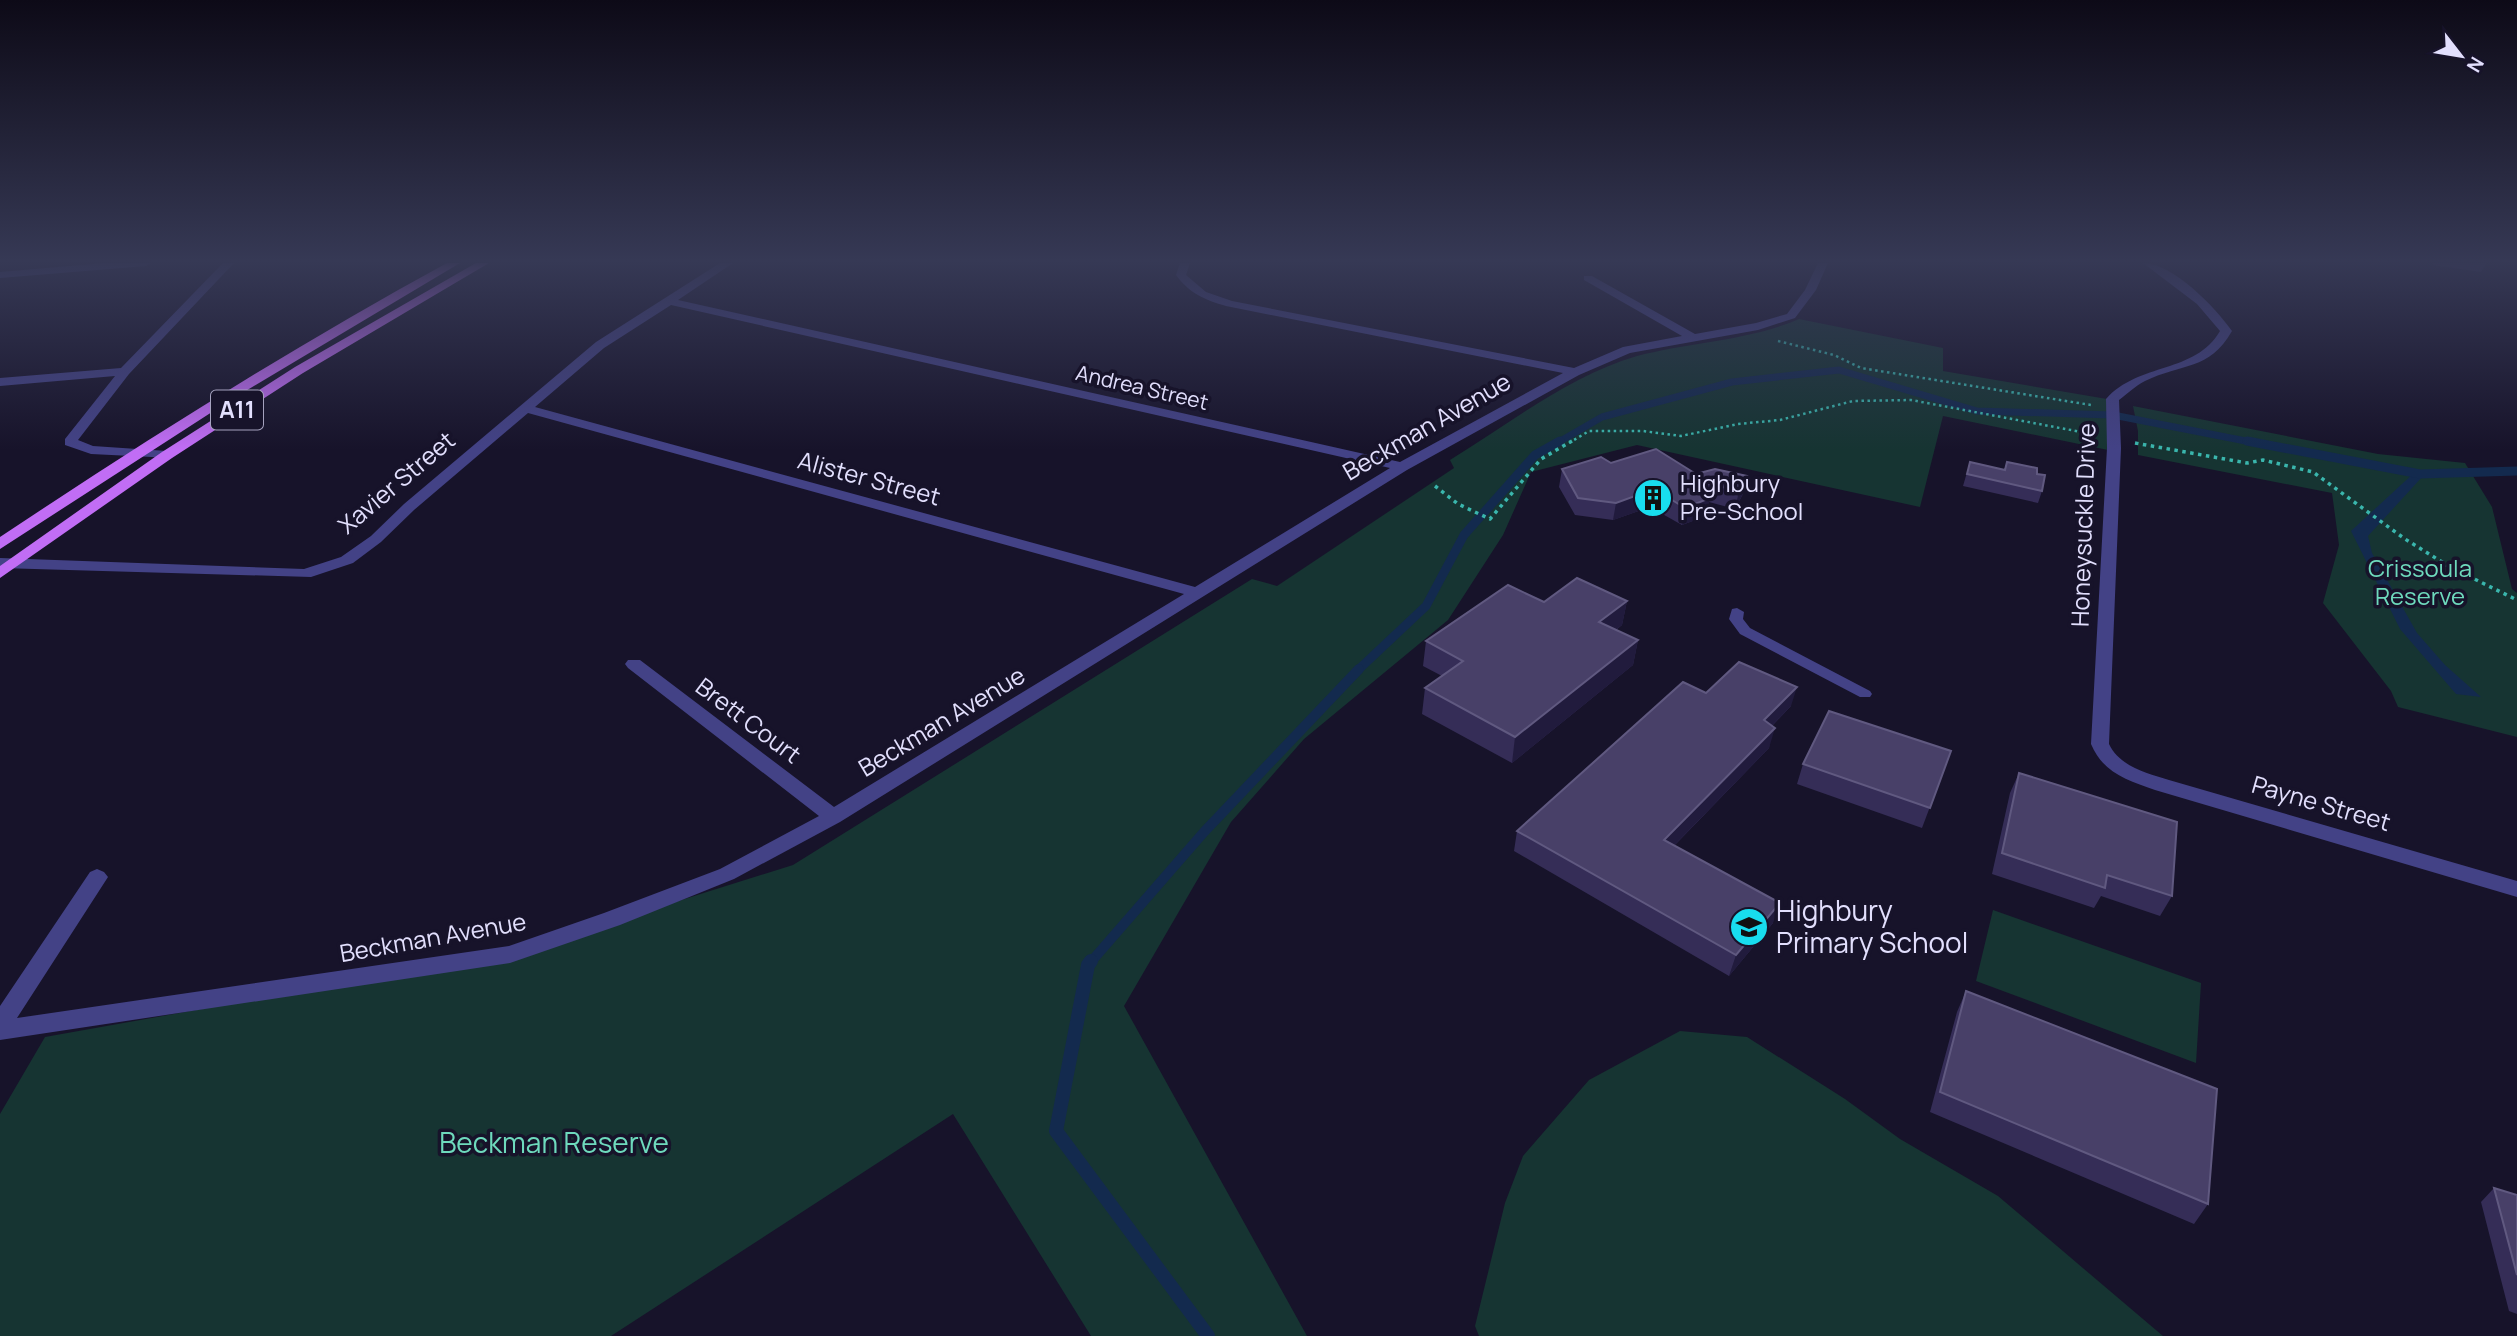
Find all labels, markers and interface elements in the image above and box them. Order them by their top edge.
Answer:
north arrow [2426,21,2496,91]
text: N [2461,52,2490,77]
street label: Andrea Street [1073,358,1211,416]
street label: Beckman Avenue [1336,364,1516,487]
road number: A11 [211,390,263,430]
street label: Xavier Street [331,423,461,541]
street label: Honeysuckle Drive [2062,423,2103,627]
street label: Alister Street [795,443,944,512]
place label: Highbury Pre-School [1680,466,1803,527]
building icon: Highbury Pre-School [1632,477,1674,519]
park label: Crissoula Reserve [2368,551,2472,612]
street label: Beckman Avenue [852,658,1031,783]
street label: Brett Court [690,669,808,770]
street label: Payne Street [2248,767,2395,838]
place label: Highbury Primary School [1776,891,1968,961]
street label: Beckman Avenue [337,904,529,969]
school or university icon: Highbury Primary School [1728,906,1770,948]
park label: Beckman Reserve [439,1123,669,1161]

